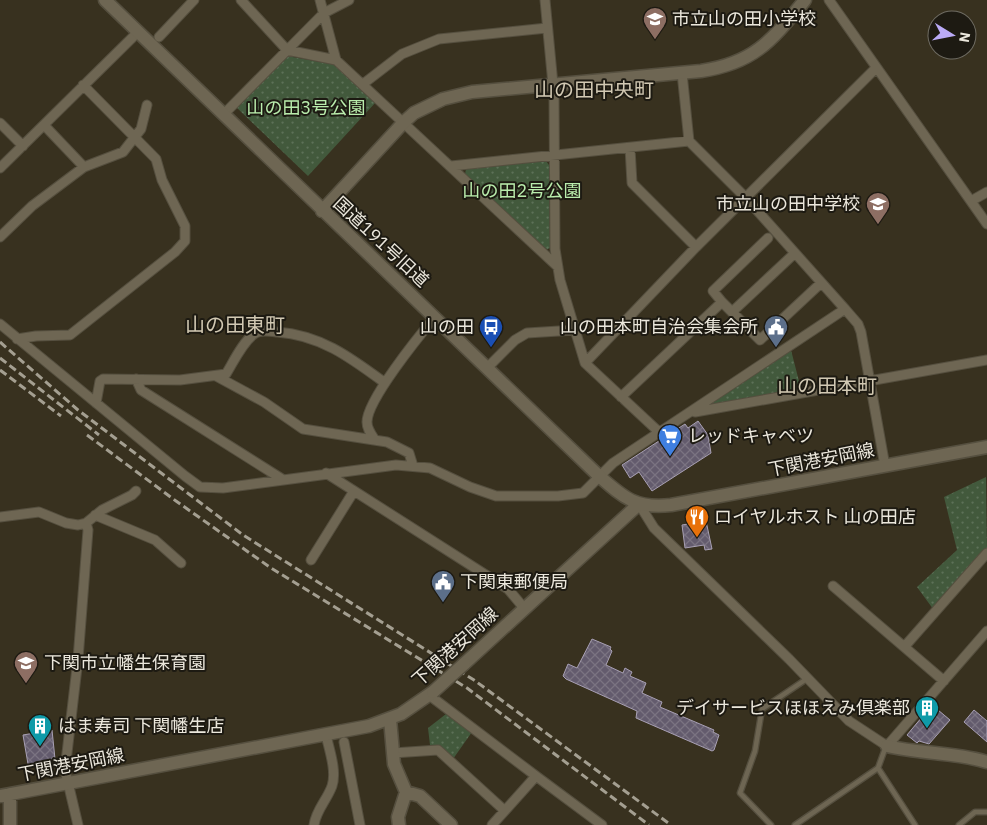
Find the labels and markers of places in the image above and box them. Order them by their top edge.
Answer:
school or university icon: 市立山の田小学校 [642,6,668,40]
place label: 市立山の田小学校 [672,7,816,30]
school or university icon: 市立山の田中学校 [865,191,891,225]
place label: 市立山の田中学校 [716,192,860,215]
bus stop icon: 山の田 [478,314,504,348]
public building icon: 山の田本町自治会集会所 [763,314,789,348]
place label: 山の田 [420,315,474,338]
place label: 山の田本町自治会集会所 [560,315,758,338]
supermarket icon: レッドキャベツ [657,423,683,457]
place label: レッドキャベツ [688,424,814,447]
restaurant icon: ロイヤルホスト 山の田店 [684,504,710,538]
place label: ロイヤルホスト 山の田店 [714,505,916,528]
public building icon: 下関東郵便局 [430,569,456,603]
place label: 下関東郵便局 [460,570,568,593]
school or university icon: 下関市立幡生保育園 [13,650,39,684]
place label: 下関市立幡生保育園 [44,651,206,674]
building icon: デイサービスほほえみ倶楽部 [914,695,940,729]
place label: デイサービスほほえみ倶楽部 [676,696,910,719]
building icon: はま寿司 下関幡生店 [27,713,53,747]
place label: はま寿司 下関幡生店 [58,714,224,737]

